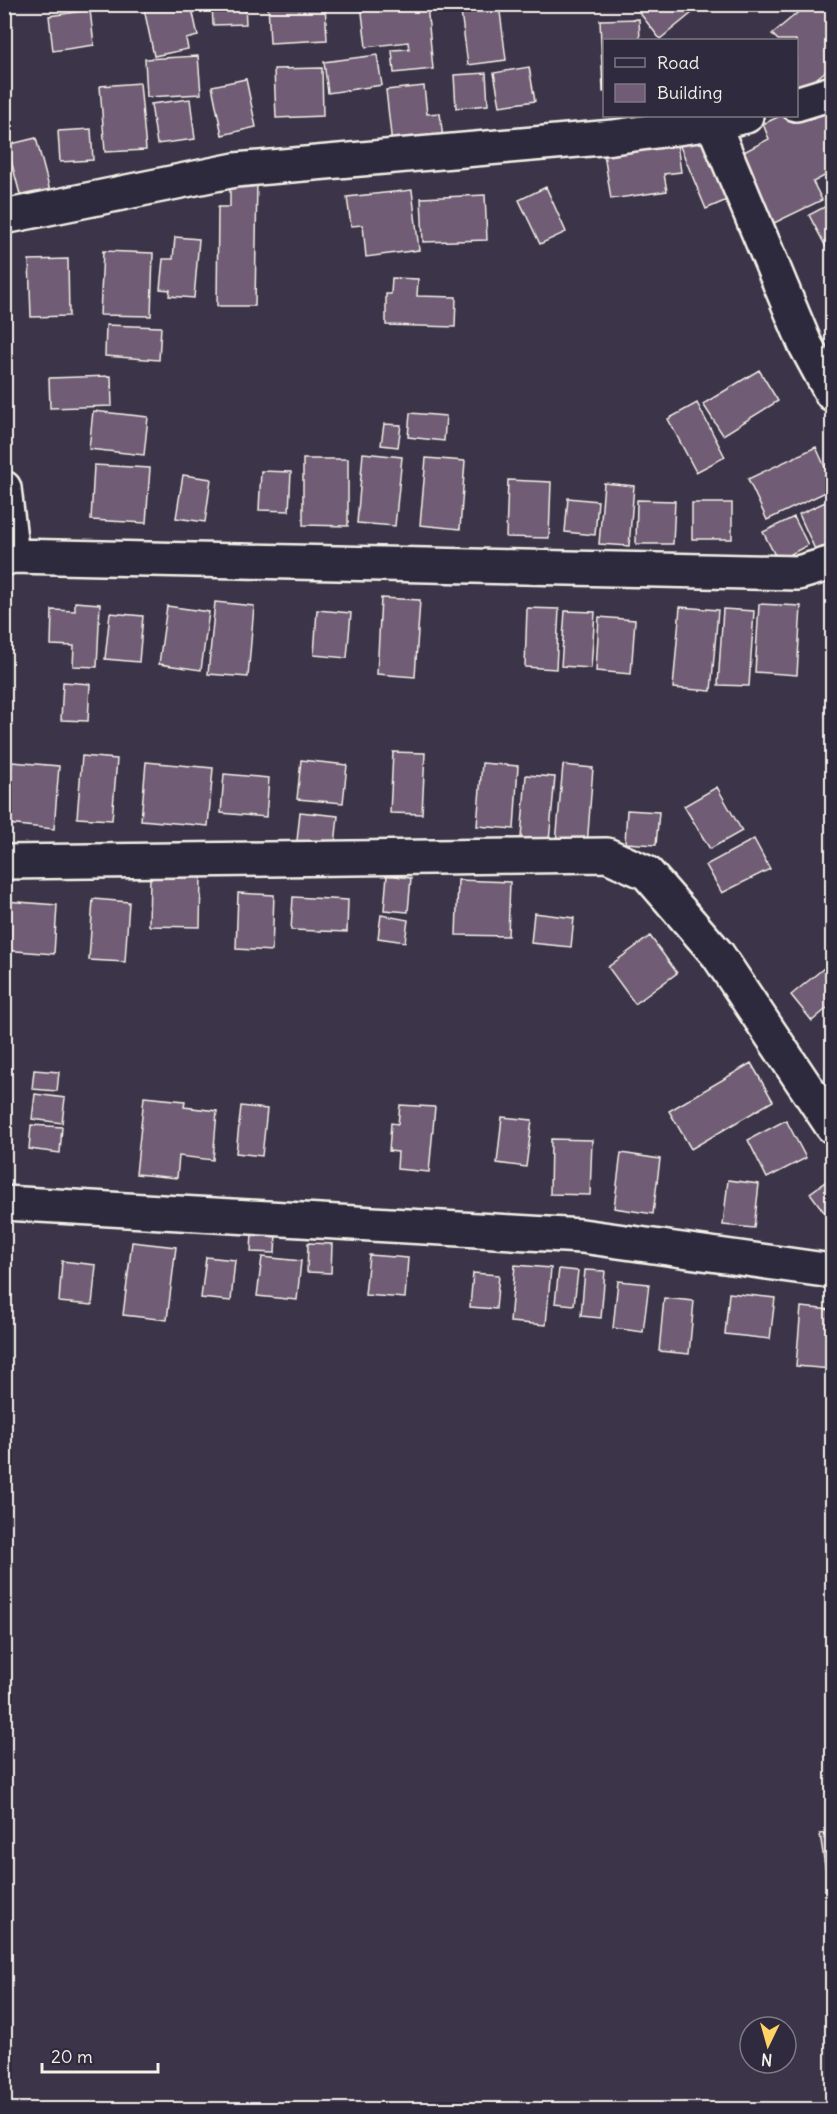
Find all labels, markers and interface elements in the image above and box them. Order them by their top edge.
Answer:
legend [603,39,798,117]
text: Road [657,51,700,74]
text: Building [657,81,722,104]
north arrow [738,2015,798,2075]
scale bar [42,2036,158,2074]
text: 20 m [51,2045,93,2068]
text: N [760,2049,773,2070]

